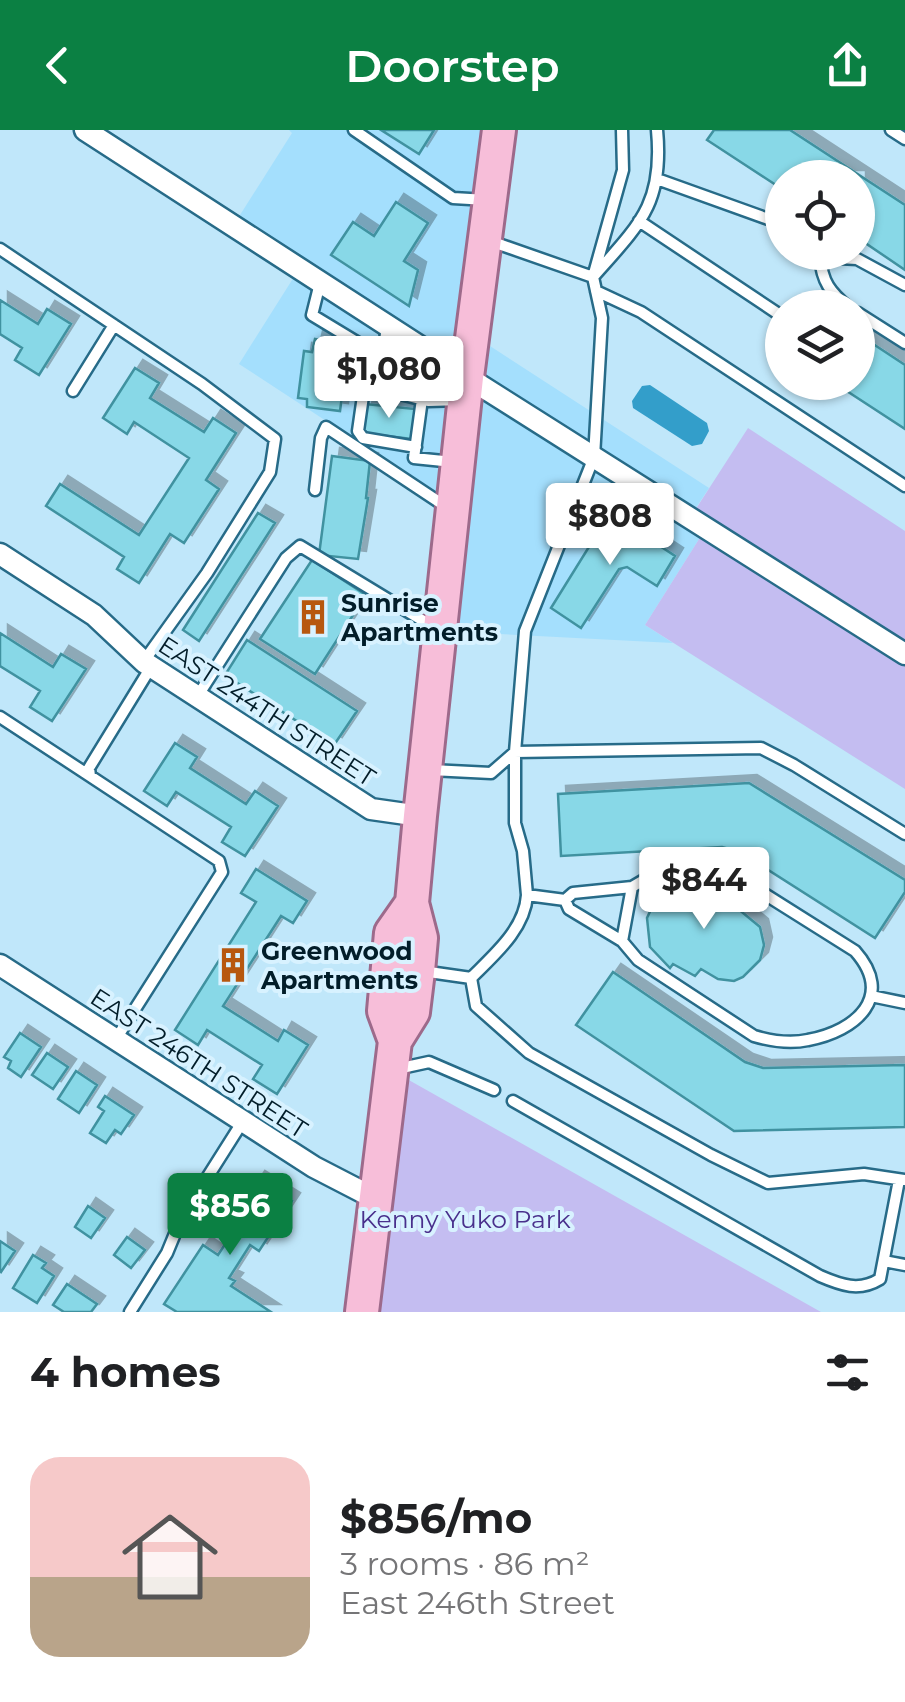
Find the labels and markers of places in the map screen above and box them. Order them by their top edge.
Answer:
pin: $1,080 [308,336,470,421]
pin: $808 [551,483,669,568]
place label: Sunrise Apartments [340,588,498,647]
building icon: Sunrise Apartments [294,598,332,636]
pin: $844 [645,847,763,932]
place label: Greenwood Apartments [260,936,418,995]
building icon: Greenwood Apartments [214,946,252,984]
pin: $856 [171,1173,289,1258]

